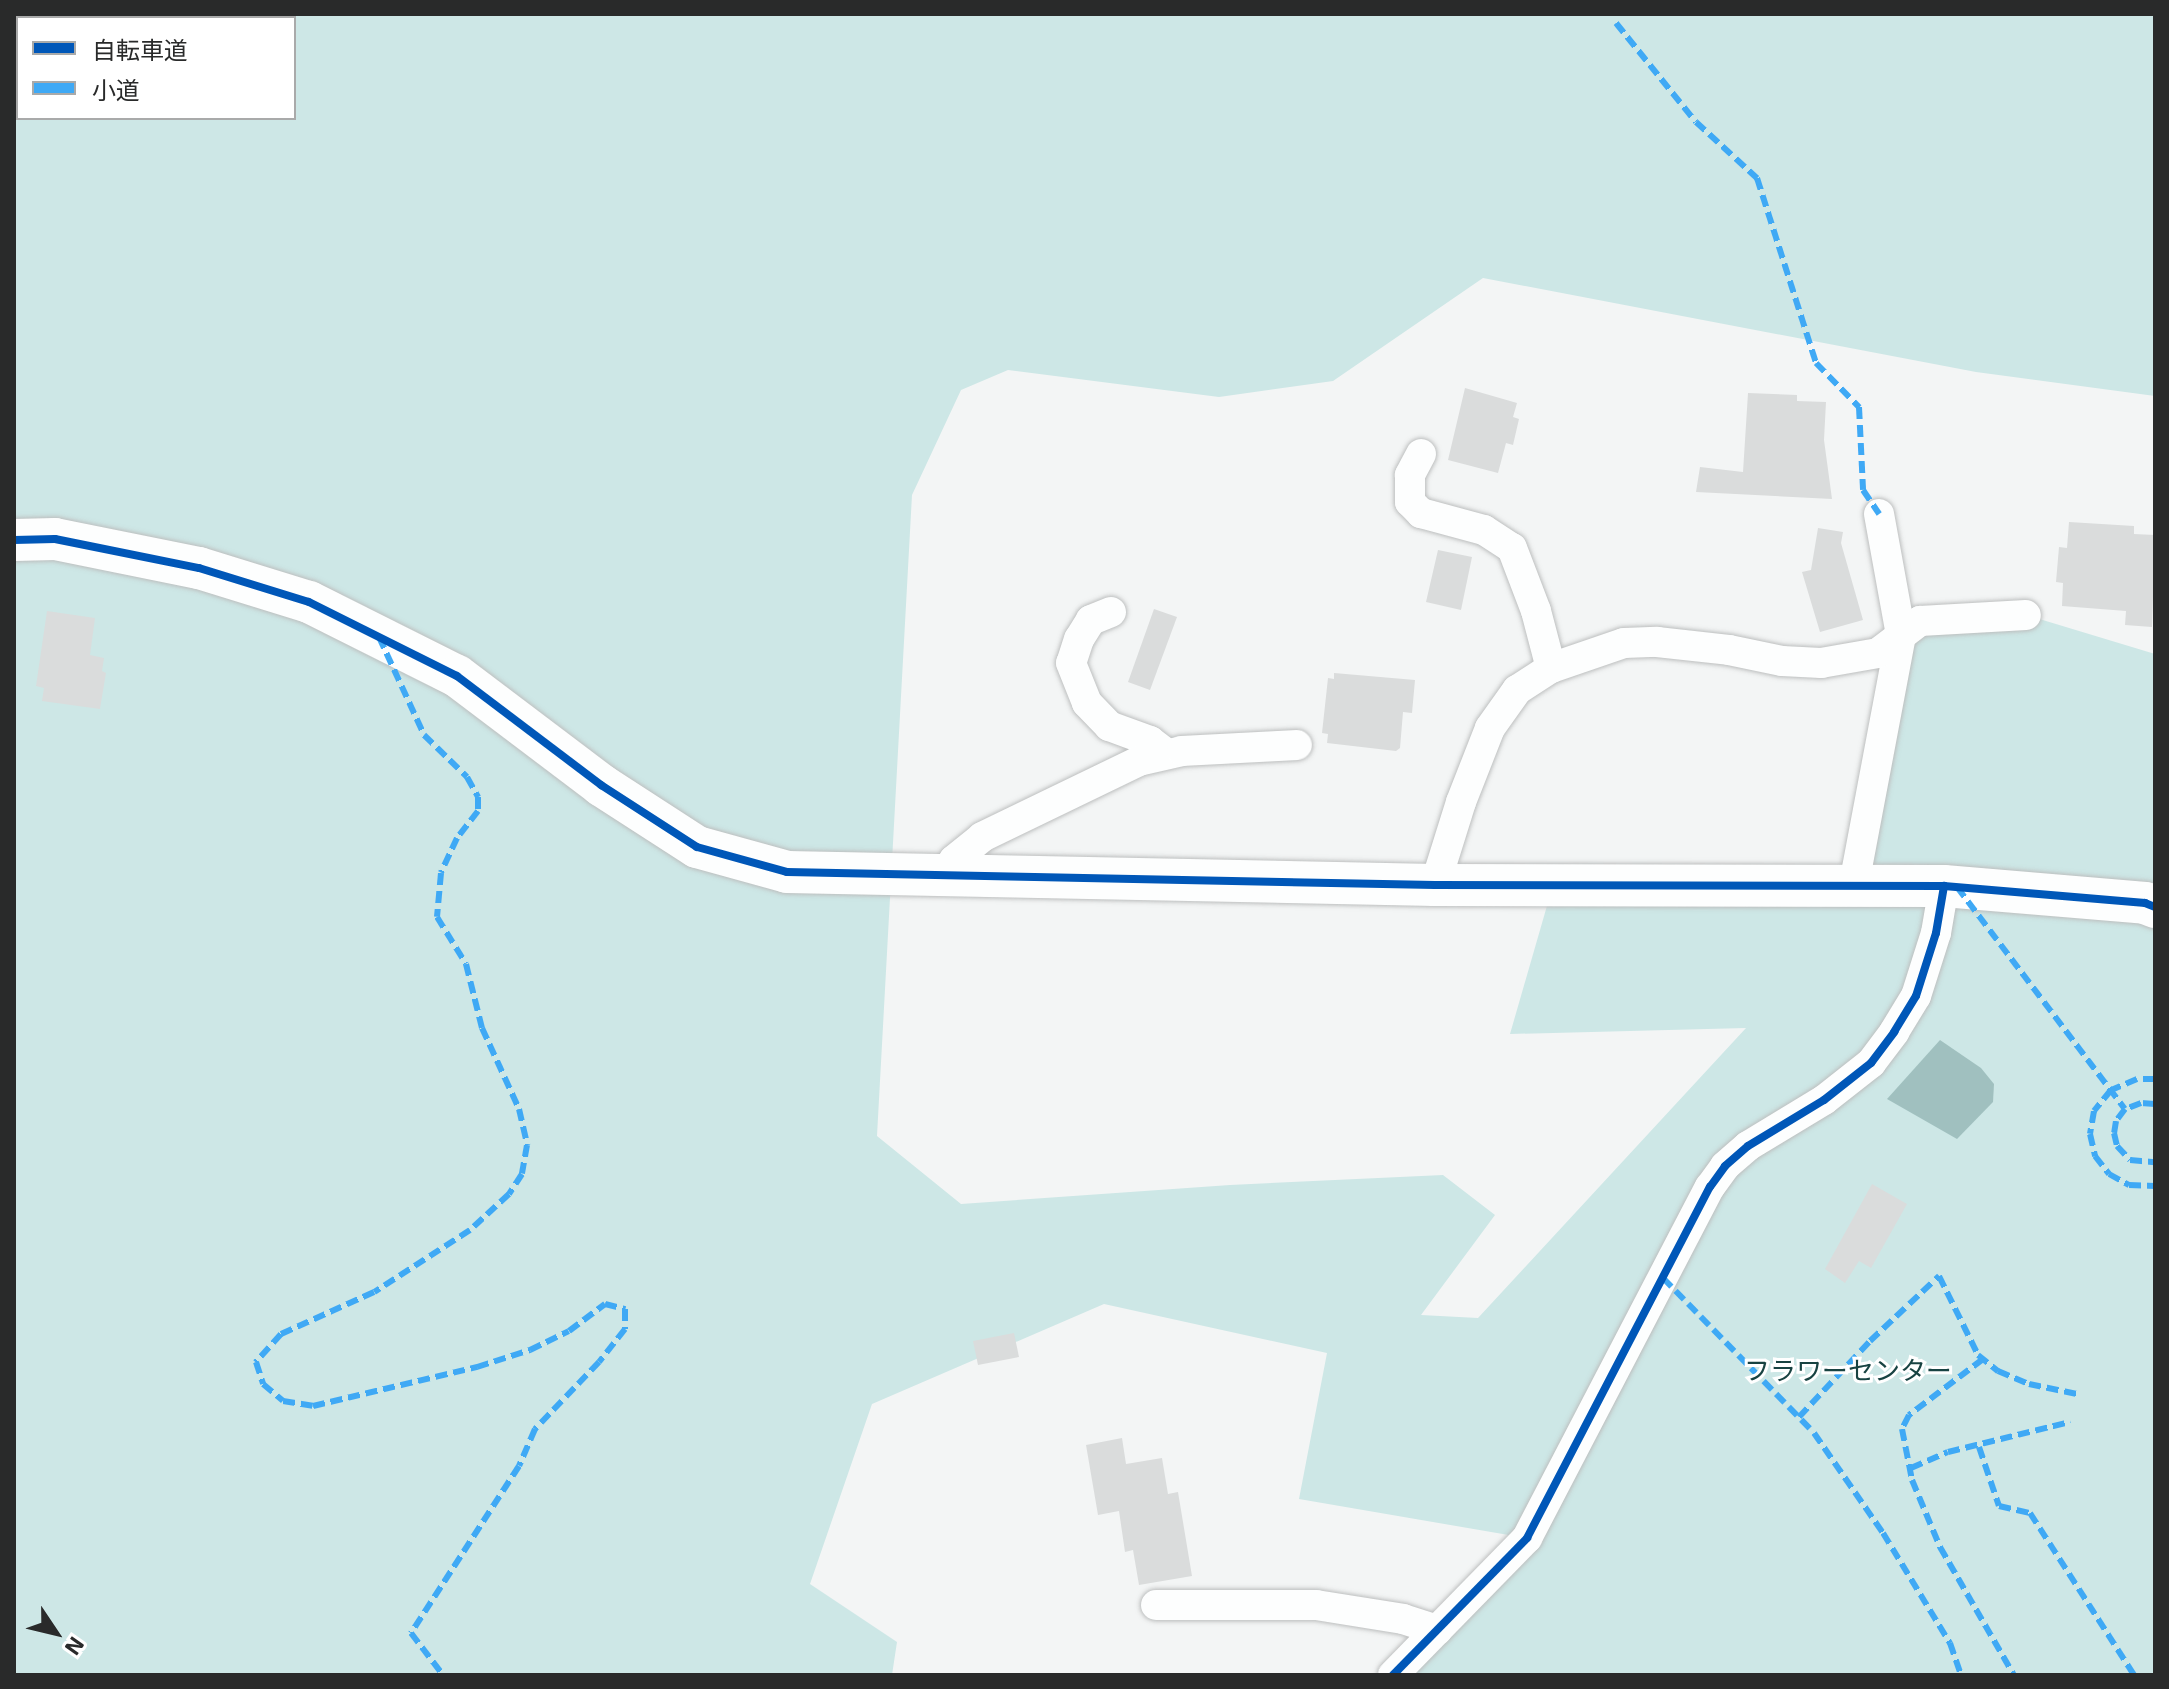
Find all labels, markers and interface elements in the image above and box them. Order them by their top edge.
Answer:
legend [16,16,296,120]
text: 自転車道 [92,35,188,64]
text: 小道 [92,75,140,104]
park label: フラワーセンター [1744,1354,1952,1386]
north arrow [16,1593,96,1673]
text: N [60,1633,91,1661]

